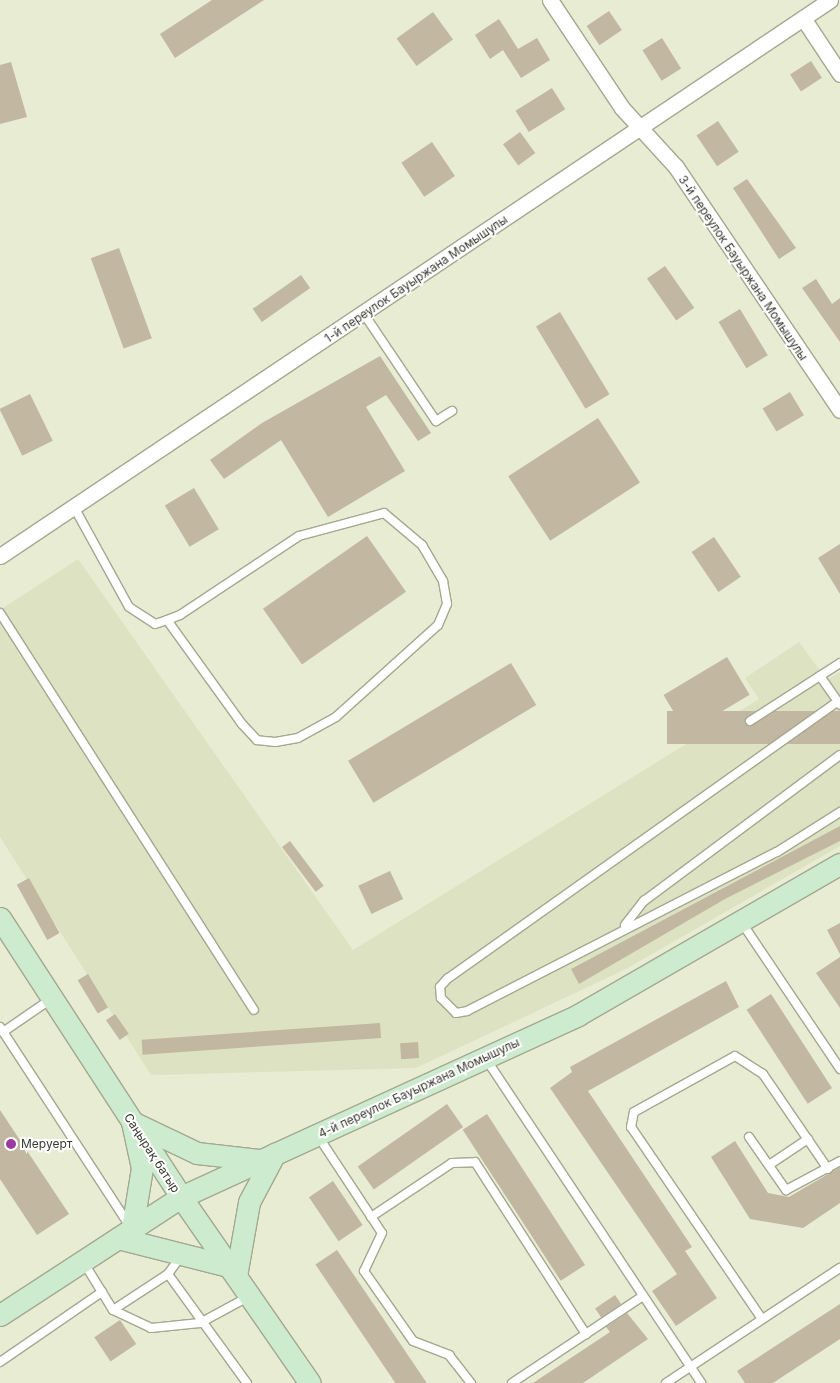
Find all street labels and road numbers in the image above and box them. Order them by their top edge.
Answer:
street label: 3-й переулок Бауыржана Момышулы [675,173,811,363]
street label: 1-й переулок Бауыржана Момышулы [322,212,510,346]
street label: 4-й переулок Бауыржана Момышулы [316,1035,522,1141]
street label: Саңырақ батыр [121,1111,183,1195]

